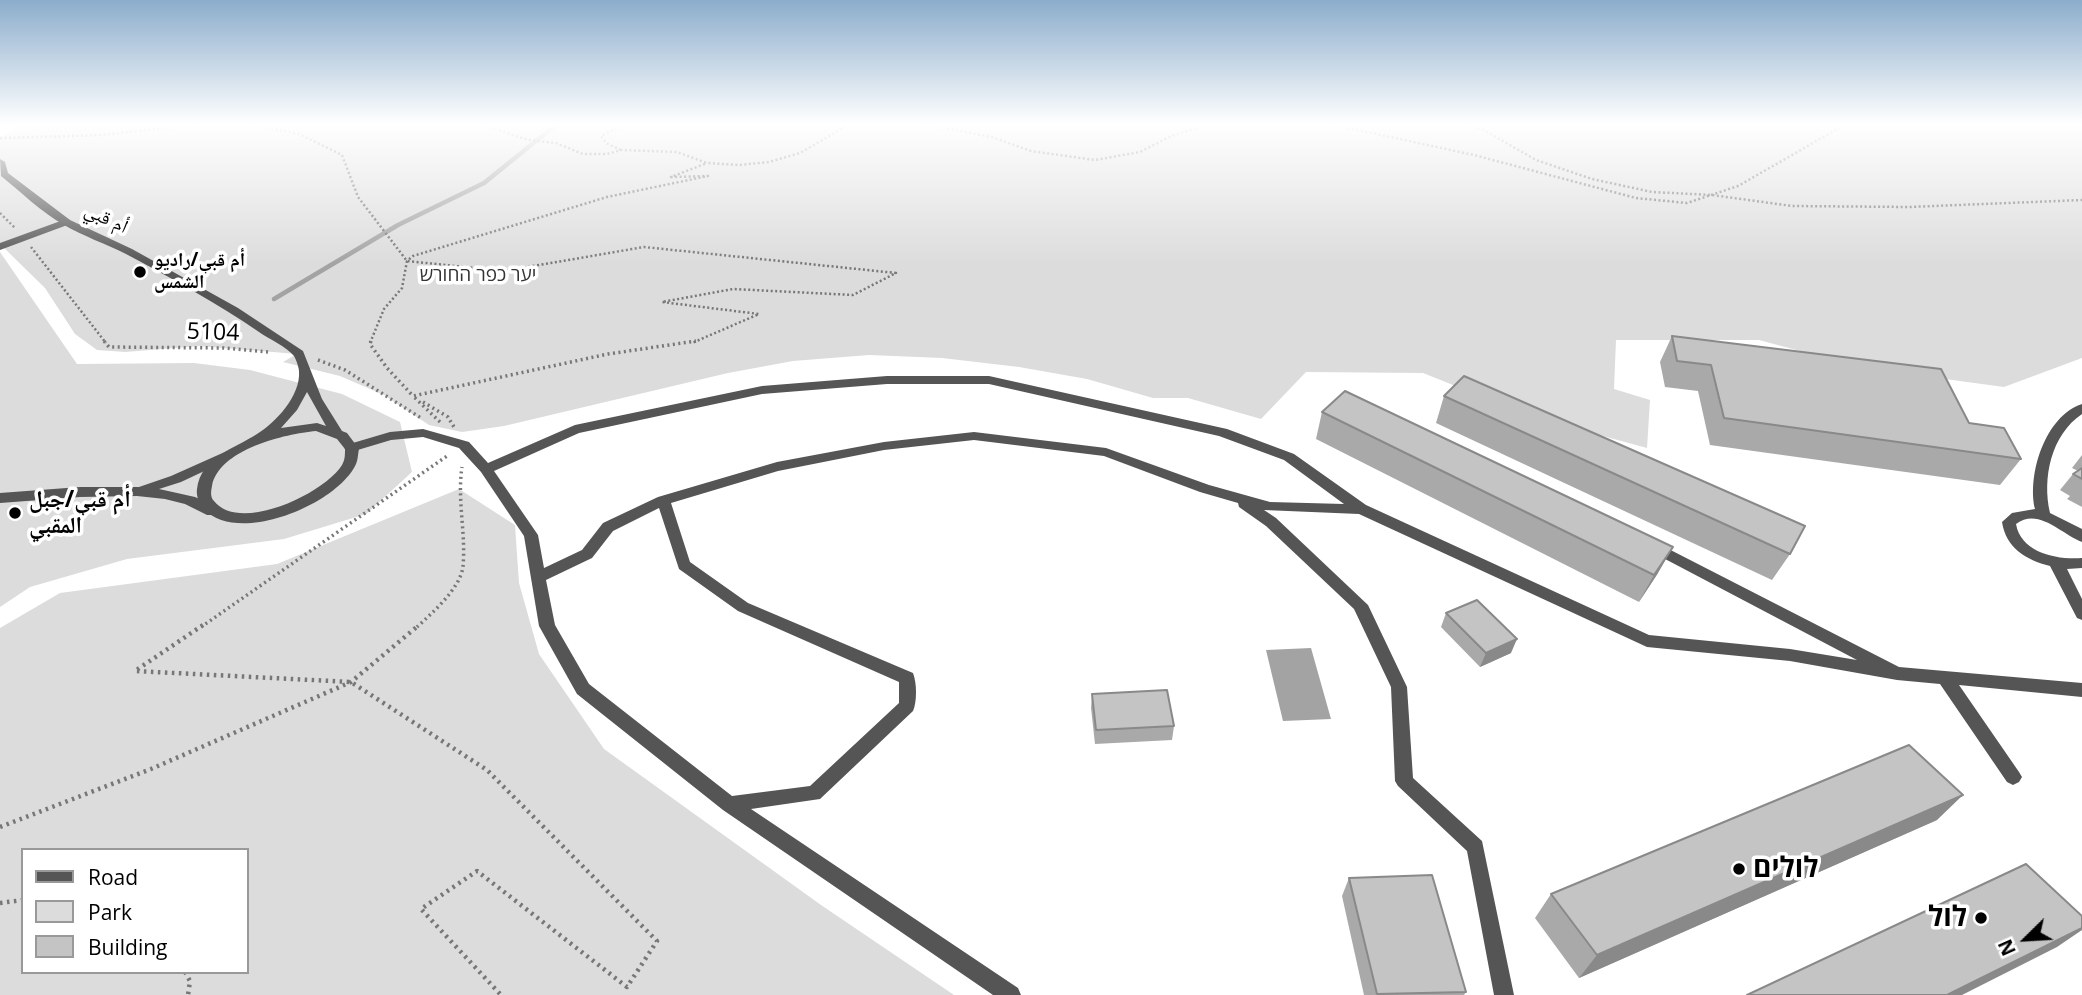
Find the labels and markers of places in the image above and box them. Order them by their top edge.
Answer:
place label: أم قبي/راديو الشمس [154,250,245,294]
marker: أم قبي/راديو الشمس [132,264,148,280]
place label: أم قبي/جبل المقبي [29,486,131,540]
marker: أم قبي/جبل المقبي [7,505,23,521]
place label: לולים [1753,852,1819,886]
marker: לולים [1731,861,1747,877]
place label: לול [1928,901,1967,935]
marker: לול [1973,910,1989,926]

